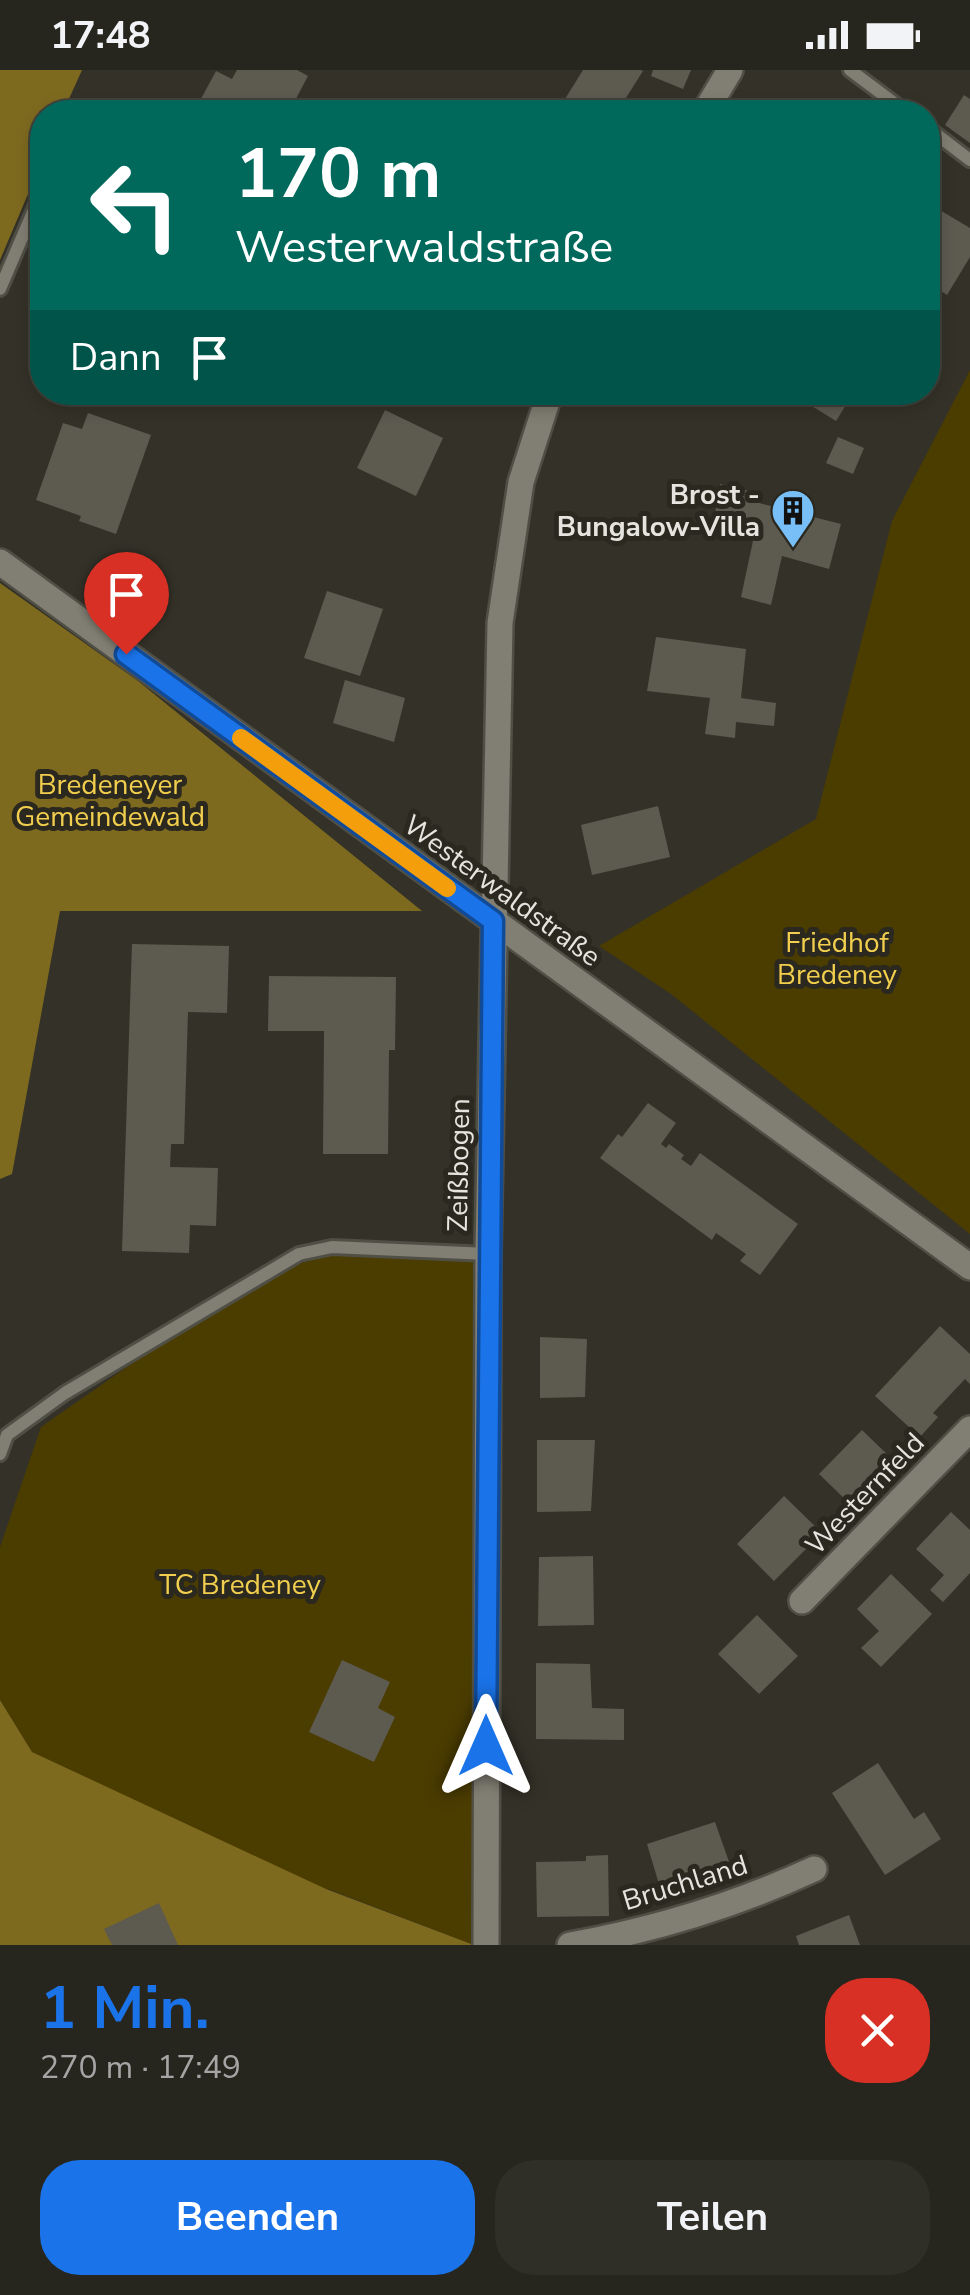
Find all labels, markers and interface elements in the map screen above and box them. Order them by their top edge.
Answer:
text: 17:48 [50,10,151,61]
text: 170 m [235,126,441,222]
icon: left [70,140,200,270]
text: Westerwaldstraße [235,217,613,278]
icon: arrive [182,330,237,385]
text: Dann [70,332,162,383]
place label: Brost - Bungalow-Villa [557,476,760,546]
building icon: Brost - Bungalow-Villa [770,488,816,549]
pin [84,552,169,655]
icon: arrive [99,567,154,622]
park label: Bredeneyer Gemeindewald [15,766,205,836]
street label: Westerwaldstraße [396,806,608,976]
park label: Friedhof Bredeney [777,924,898,994]
street label: Zeißbogen [439,1098,479,1232]
street label: Westernfeld [797,1425,933,1563]
park label: TC Bredeney [159,1566,321,1604]
position arrow [434,1694,538,1798]
street label: Bruchland [618,1846,752,1920]
text: 1 Min. [40,1967,210,2049]
button: close [825,1978,930,2083]
text: 270 m · 17:49 [40,2046,241,2089]
button: Beenden [40,2160,475,2275]
button: Teilen [495,2160,930,2275]

